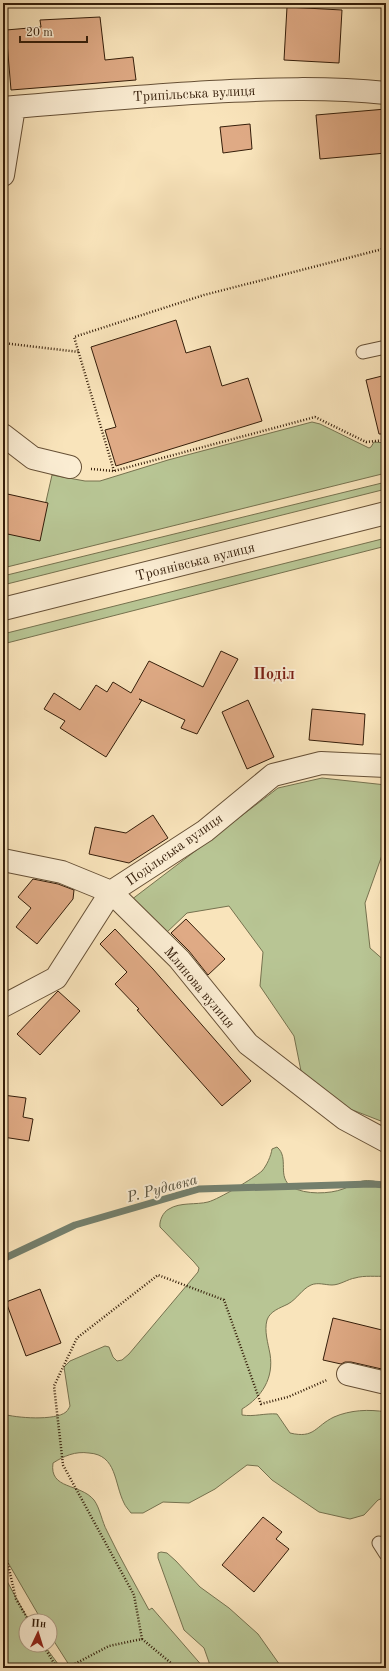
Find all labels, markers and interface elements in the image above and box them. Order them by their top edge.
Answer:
scale bar [20,18,87,44]
text: 20 m [26,27,53,39]
street label: Трипільська вулиця [133,84,256,104]
street label: Троянівська вулиця [134,540,256,584]
district label: Поділ [253,667,295,683]
street label: Подільська вулиця [124,811,225,888]
street label: Млинова вулиця [161,944,237,1031]
water label: Р. Рудавка [124,1173,199,1206]
north arrow [18,1613,58,1653]
text: Пн [31,1619,47,1631]

